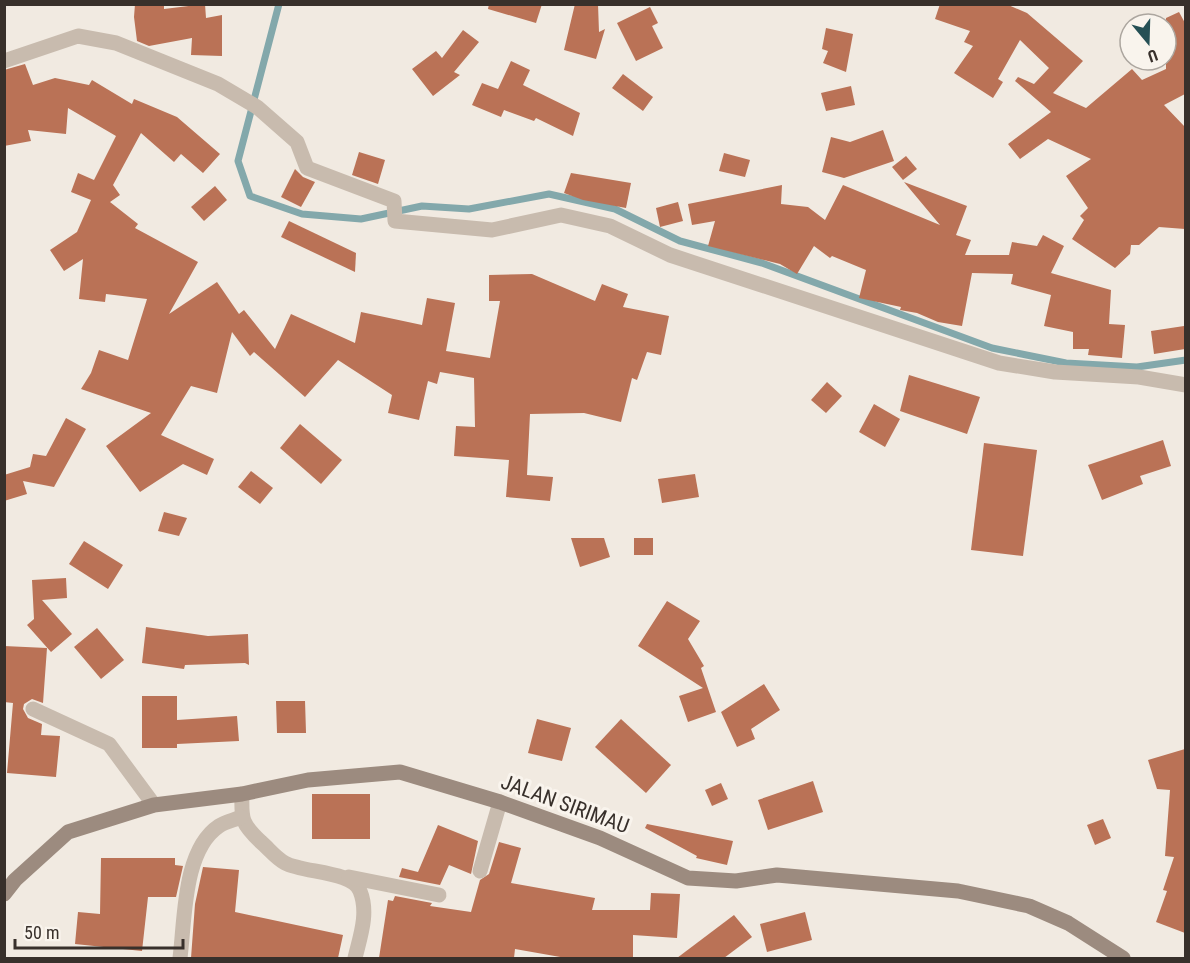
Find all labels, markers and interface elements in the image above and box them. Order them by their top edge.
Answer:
north arrow [1118,12,1178,72]
text: U [1145,45,1160,66]
street label: JALAN SIRIMAU [498,770,632,838]
scale bar [15,912,183,950]
text: 50 m [24,922,59,943]

